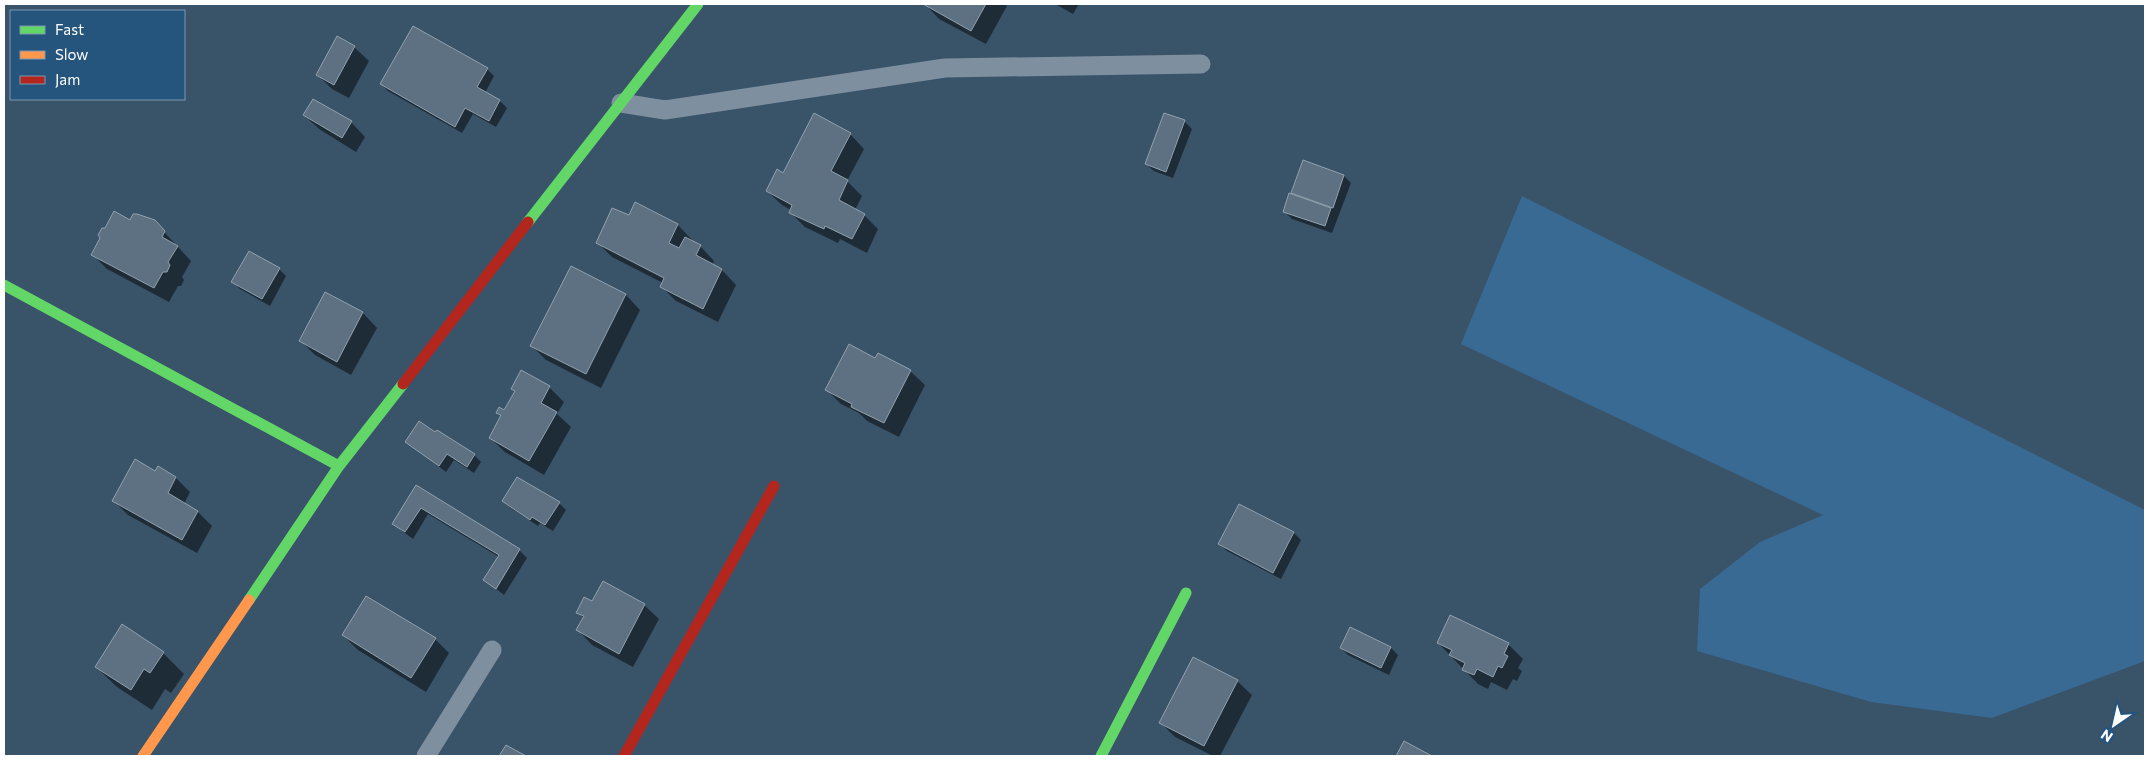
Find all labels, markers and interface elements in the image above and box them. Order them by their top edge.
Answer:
legend [10,10,185,100]
text: Fast [55,20,84,38]
text: Slow [55,45,88,63]
text: Jam [55,70,80,88]
north arrow [2089,700,2139,750]
text: N [2097,726,2116,746]

